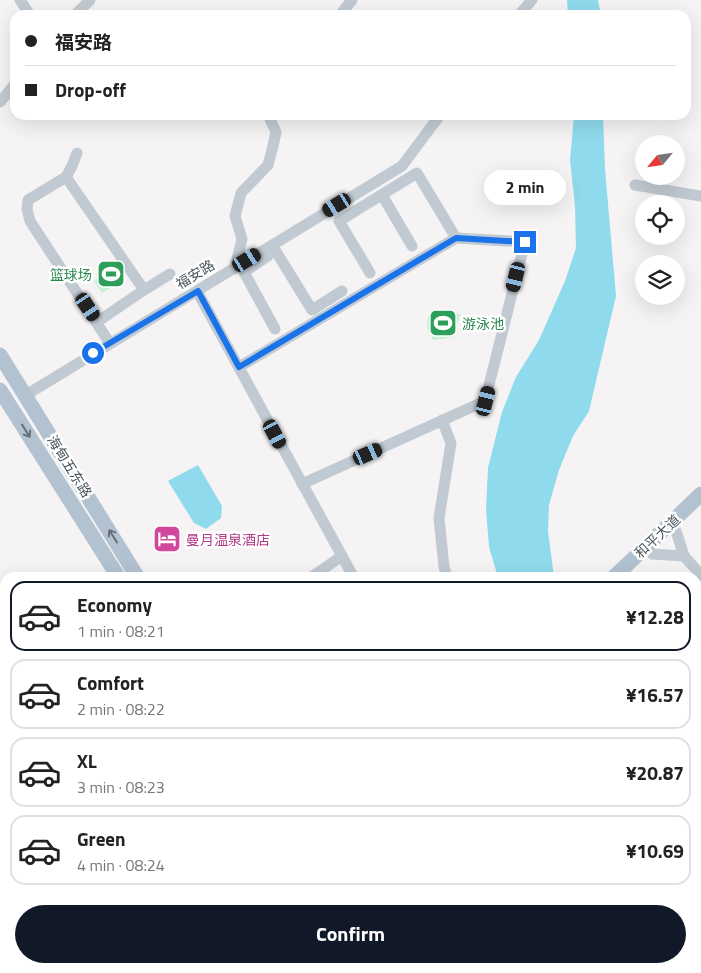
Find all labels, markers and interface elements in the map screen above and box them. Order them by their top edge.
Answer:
text: 福安路 [55,27,112,56]
text: Drop-off [55,75,126,104]
north arrow [635,135,685,185]
map controls [635,135,685,305]
callout: 2 min [484,170,566,204]
text: 2 min [506,175,544,199]
car [320,191,353,219]
button: locate [635,195,685,245]
route end [514,231,536,253]
car [230,246,263,274]
street label: 福安路 [172,254,218,294]
button: layers [635,255,685,305]
sports icon: 篮球场 [96,259,126,289]
car [505,261,526,293]
place label: 篮球场 [50,264,92,285]
car [73,290,102,324]
sports icon: 游泳池 [428,308,458,338]
place label: 游泳池 [462,313,504,334]
route start [82,342,104,364]
car [475,385,496,417]
car [261,417,288,451]
one-way arrow [22,423,32,437]
street label: 海甸五东路 [43,431,97,501]
car [351,441,384,467]
street label: 和平大道 [629,509,685,563]
hotel icon: 曼月温泉酒店 [152,524,182,554]
one-way arrow [107,529,117,543]
place label: 曼月温泉酒店 [186,529,270,550]
text: Economy [77,590,152,619]
icon: car [17,594,62,639]
text: ¥12.28 [626,602,684,631]
text: 1 min · 08:21 [77,619,165,643]
text: Comfort [77,668,144,697]
icon: car [17,672,62,717]
text: ¥16.57 [626,680,684,709]
text: 2 min · 08:22 [77,697,165,721]
text: XL [77,746,97,775]
icon: car [17,750,62,795]
text: ¥20.87 [626,758,684,787]
text: 3 min · 08:23 [77,775,165,799]
text: Green [77,824,126,853]
icon: car [17,828,62,873]
text: ¥10.69 [626,836,684,865]
text: 4 min · 08:24 [77,853,165,877]
button: Confirm [15,905,686,963]

